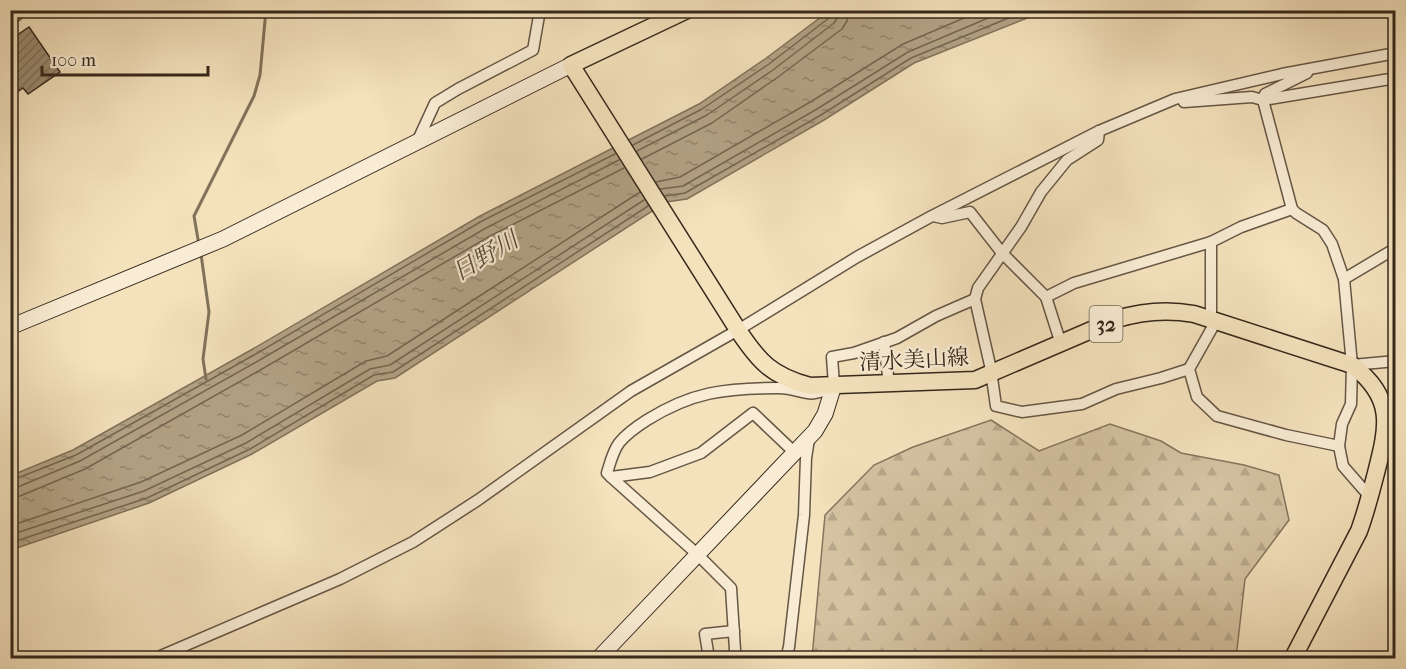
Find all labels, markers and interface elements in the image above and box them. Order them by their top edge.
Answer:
scale bar [42,39,208,77]
text: 100 m [51,50,96,71]
water label: 日野川 [447,224,526,287]
road number: 32 [1090,306,1122,342]
street label: 清水美山線 [858,344,970,376]

